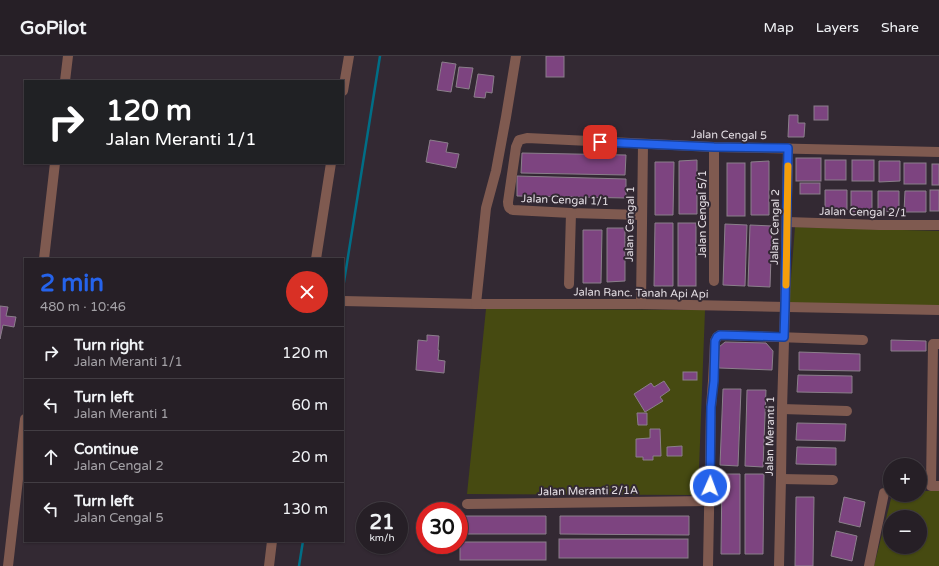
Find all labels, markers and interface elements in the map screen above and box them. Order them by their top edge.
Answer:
text: GoPilot [20,17,86,39]
text: Map [764,19,794,36]
text: Layers [816,19,859,36]
text: Share [881,19,919,36]
text: 120 m [106,94,192,128]
icon: right [40,96,92,148]
pin [583,125,617,159]
text: Jalan Meranti 1/1 [106,128,256,150]
street label: Jalan Cengal 5 [691,128,767,142]
icon: arrive [589,131,611,153]
street label: Jalan Cengal 5/1 [696,170,709,258]
street label: Jalan Cengal 1 [623,186,637,262]
street label: Jalan Cengal 2 [768,189,782,265]
street label: Jalan Cengal 1/1 [521,192,609,208]
street label: Jalan Cengal 2/1 [819,205,907,219]
text: 2 min [40,269,104,298]
button: close [286,271,328,313]
street label: Jalan Ranc. Tanah Api Api [573,285,709,301]
text: 480 m · 10:46 [40,299,126,315]
text: Turn right [74,336,144,354]
icon: right [40,342,62,364]
text: 120 m [282,344,328,362]
text: Jalan Meranti 1/1 [74,354,183,370]
text: Turn left [74,388,134,406]
icon: left [40,394,62,416]
text: 60 m [291,396,328,414]
street label: Jalan Meranti 1 [763,396,777,476]
text: Jalan Meranti 1 [74,406,169,422]
text: Continue [74,440,138,458]
icon: ahead [40,446,62,468]
text: 20 m [291,448,328,466]
text: Jalan Cengal 2 [74,458,164,474]
map controls [883,458,927,554]
button: + [883,458,927,502]
position arrow [689,465,731,507]
street label: Jalan Meranti 2/1A [538,484,638,498]
text: Turn left [74,492,134,510]
icon: left [40,498,62,520]
text: 130 m [282,500,328,518]
speed limit sign: 30 [416,502,468,554]
text: Jalan Cengal 5 [74,510,164,526]
button: − [883,510,927,554]
text: 21 [369,511,395,535]
text: km/h [369,532,395,544]

